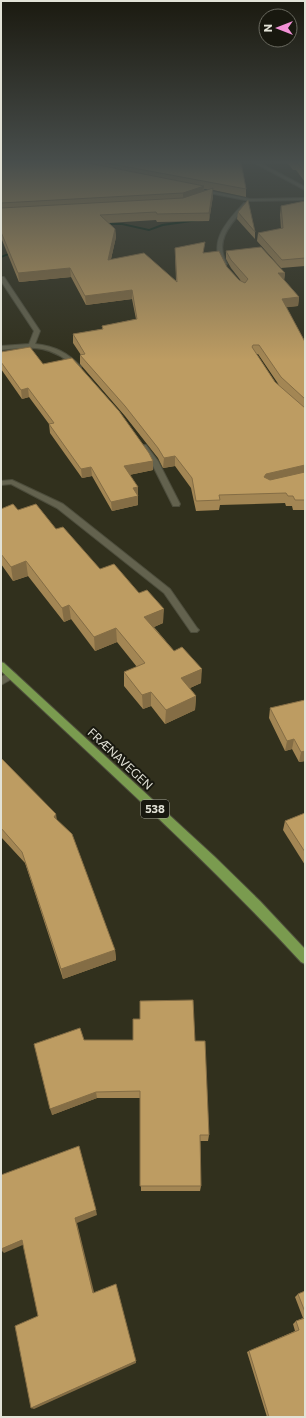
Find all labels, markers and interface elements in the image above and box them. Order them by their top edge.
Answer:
north arrow [258,8,298,48]
text: N [261,24,274,32]
street label: FRÆNAVEGEN [85,725,156,792]
road number: 538 [141,800,169,818]

